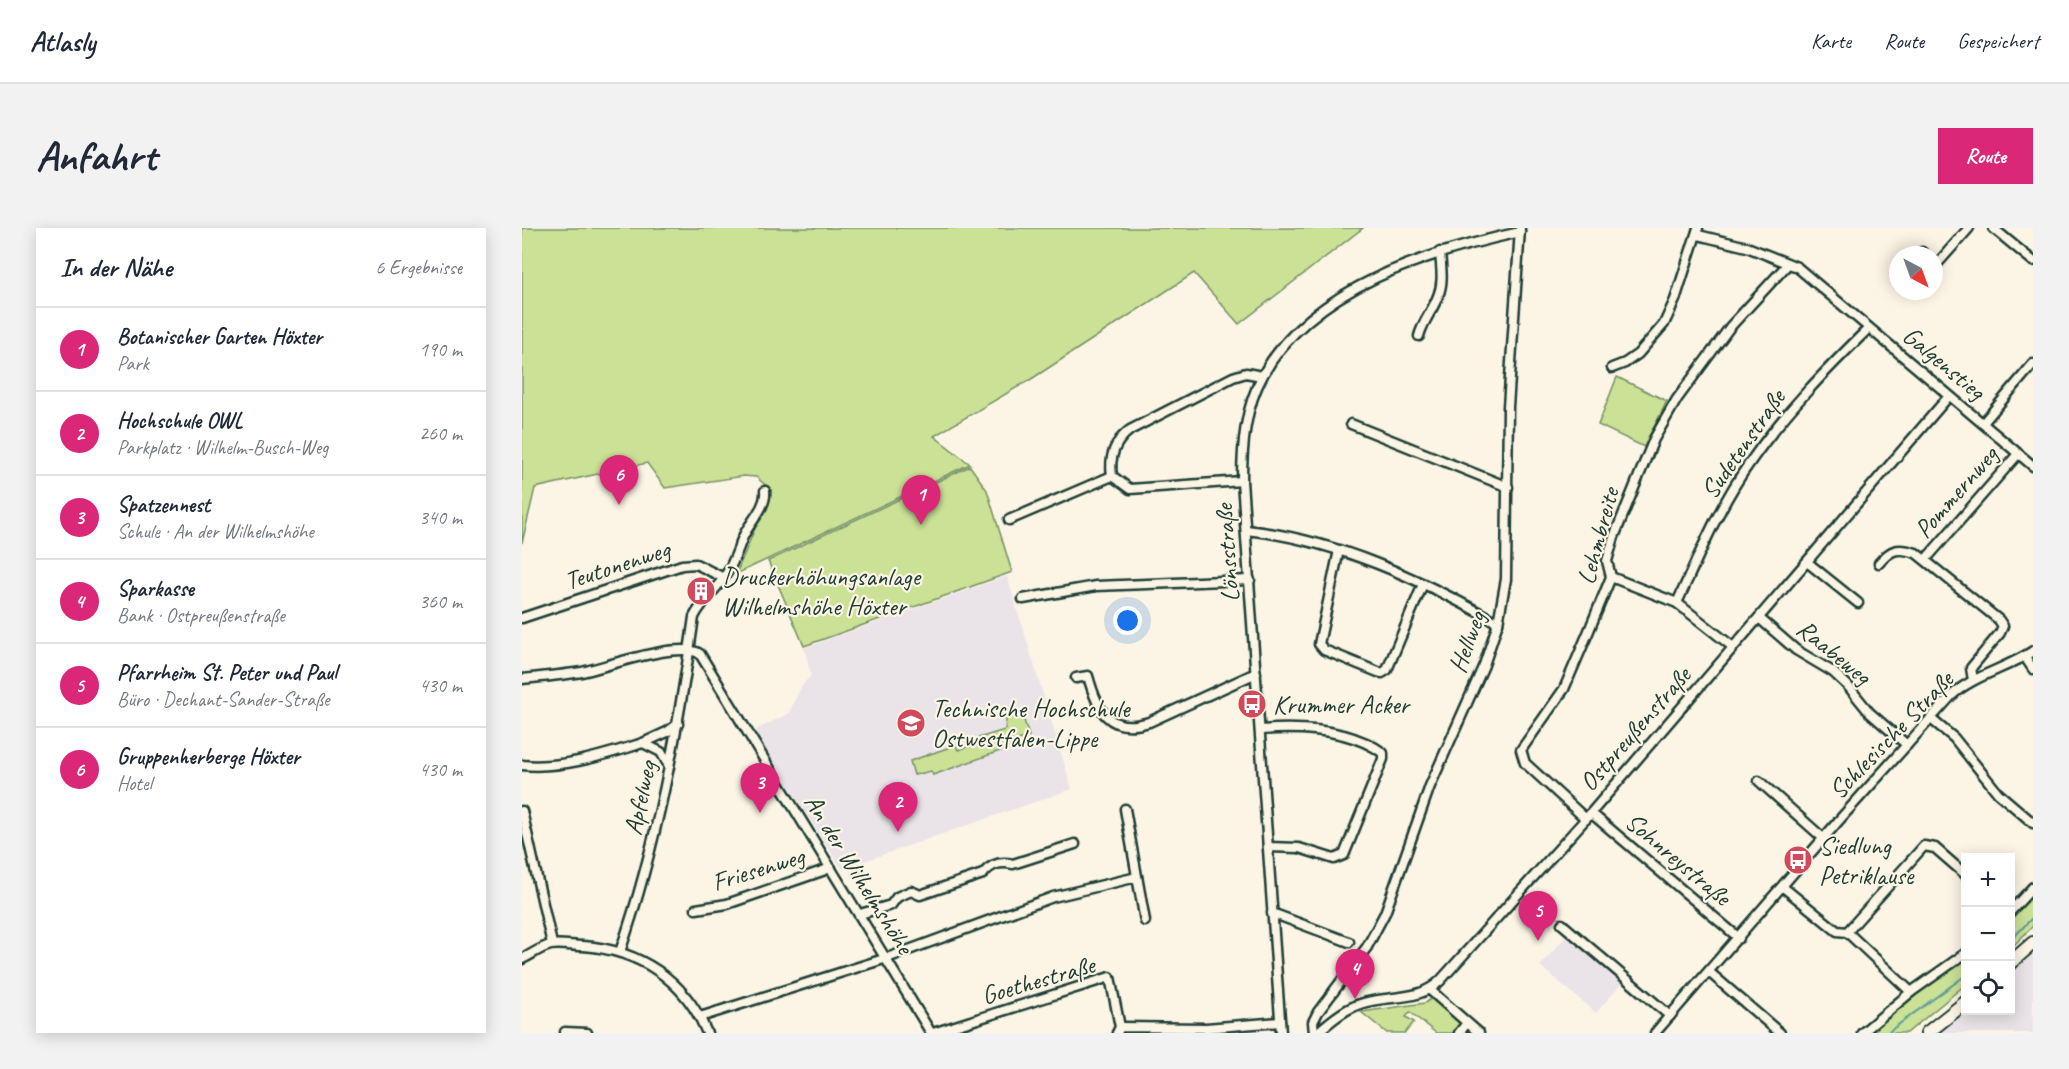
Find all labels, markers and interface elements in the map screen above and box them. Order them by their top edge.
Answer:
text: Atlasly [30,24,95,59]
text: Karte [1811,28,1851,54]
text: Route [1884,28,1924,54]
text: Gespeichert [1957,28,2039,54]
button: Route [1938,128,2033,184]
text: Anfahrt [36,130,156,183]
north arrow [1889,246,1943,300]
text: In der Nähe [60,251,172,284]
text: 6 Ergebnisse [375,255,462,280]
street label: Galgenstieg [1896,319,1993,408]
text: Botanischer Garten Höxter [117,323,322,351]
text: 1 [75,337,84,362]
text: 190 m [419,337,462,362]
text: Park [117,351,149,376]
street label: Sudetenstraße [1693,381,1794,505]
text: Hochschule OWL [117,407,243,435]
text: 2 [75,421,84,446]
text: 260 m [419,421,462,446]
text: Parkplatz · Wilhelm-Busch-Weg [117,435,328,460]
street label: Pommernweg [1907,438,2006,545]
pin: 6 [600,456,638,505]
pin: 1 [902,476,940,525]
street label: Lehmbreite [1569,482,1627,588]
text: Spatzennest [117,491,210,519]
street label: Lönsstraße [1207,501,1247,603]
text: 3 [75,505,84,530]
text: 340 m [419,505,462,530]
text: Schule · An der Wilhelmshöhe [117,519,314,544]
street label: Teutonenweg [560,532,675,597]
place label: Druckerhöhungsanlage Wilhelmshöhe Höxter [722,560,923,623]
text: Sparkasse [117,575,194,603]
building icon: Druckerhöhungsanlage Wilhelmshöhe Höxter [685,575,717,607]
text: 4 [75,589,84,614]
text: 360 m [419,589,462,614]
text: Bank · Ostpreußenstraße [117,603,285,628]
street label: Hellweg [1441,605,1494,677]
your location [1113,606,1142,635]
street label: Raabeweg [1790,612,1879,693]
street label: Ostpreußenstraße [1572,658,1700,798]
text: Pfarrheim St. Peter und Paul [117,659,337,687]
street label: Schlesische Straße [1822,662,1962,806]
text: 5 [75,673,84,698]
text: 430 m [419,673,462,698]
text: Büro · Dechant-Sander-Straße [117,687,330,712]
bus stop icon: Krummer Acker [1236,688,1268,720]
place label: Krummer Acker [1273,688,1412,721]
place label: Technische Hochschule Ostwestfalen-Lippe [932,692,1131,755]
school or university icon: Technische Hochschule Ostwestfalen-Lippe [895,707,927,739]
text: Gruppenherberge Höxter [117,743,300,771]
street label: Apfelweg [616,756,664,838]
text: 6 [75,757,84,782]
text: 430 m [419,757,462,782]
pin: 3 [740,764,780,813]
text: Hotel [117,771,152,796]
pin: 2 [878,782,917,832]
street label: An der Wilhelmshöhe [797,788,923,962]
street label: Sohnreystraße [1618,805,1740,915]
place label: Siedlung Petriklause [1819,829,1915,892]
street label: Friesenweg [708,839,810,899]
bus stop icon: Siedlung Petriklause [1782,844,1814,876]
map controls [1961,853,2015,1015]
button: + [1961,853,2015,907]
pin: 5 [1518,892,1558,941]
button: − [1961,907,2015,961]
street label: Goethestraße [978,947,1101,1012]
pin: 4 [1336,950,1374,999]
button: locate [1961,961,2015,1015]

